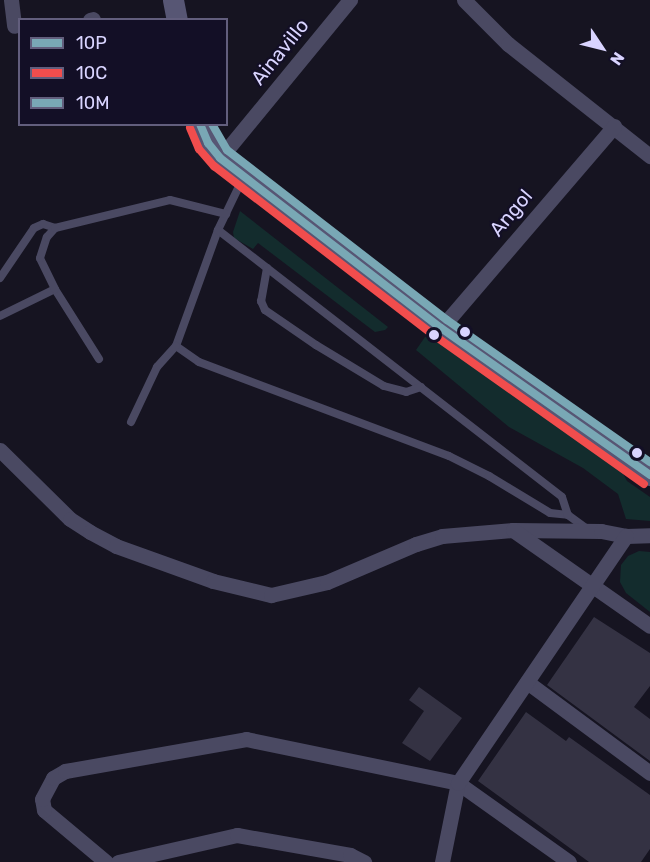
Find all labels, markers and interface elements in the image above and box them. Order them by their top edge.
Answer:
street label: Ainavillo [246,14,314,90]
legend [18,18,228,126]
north arrow [572,18,632,78]
text: 10P [76,32,107,54]
text: N [606,48,628,69]
text: 10C [76,62,107,84]
text: 10M [76,92,109,114]
street label: Angol [485,185,537,241]
unlabelled marker [459,326,471,338]
unlabelled marker [428,329,440,341]
unlabelled marker [631,447,643,459]

